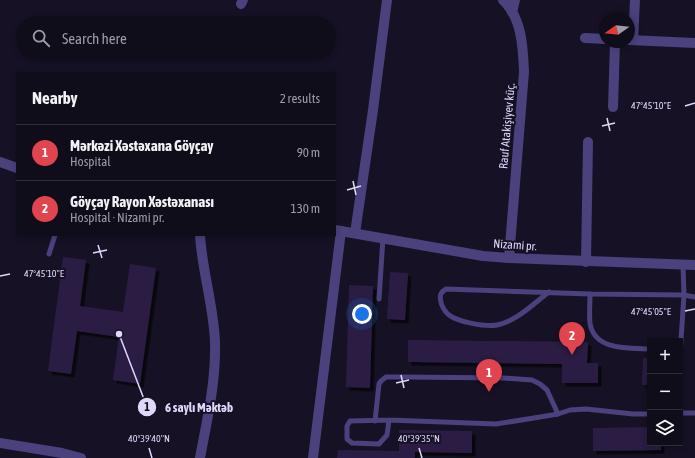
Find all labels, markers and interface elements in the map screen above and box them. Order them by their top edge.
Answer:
north arrow [599,12,635,48]
search box [16,16,336,60]
icon: search [30,27,52,49]
text: Search here [62,30,127,47]
street label: Rauf Atakişiyev küç. [496,82,518,170]
text: Nearby [32,88,78,108]
text: 2 results [280,91,320,106]
text: 47°45'10"E [631,100,672,111]
text: Mərkəzi Xəstəxana Göyçay [70,137,214,154]
text: 1 [42,145,48,160]
text: 90 m [297,145,320,160]
text: Hospital [70,154,111,169]
text: Göyçay Rayon Xəstəxanası [70,193,214,210]
text: 2 [42,201,48,216]
text: 130 m [291,201,320,216]
text: Hospital · Nizami pr. [70,210,164,225]
street label: Nizami pr. [493,236,537,254]
text: 47°45'10"E [24,268,65,279]
your location [352,304,372,324]
text: 47°45'05"E [631,306,672,317]
pin: 2 [559,322,585,355]
map controls [647,338,683,446]
button: + [647,338,683,374]
pin: 1 [476,359,502,392]
button: − [647,374,683,410]
callout: 6 saylı Məktəb [137,395,241,420]
text: 1 [144,400,150,414]
text: 6 saylı Məktəb [165,400,233,415]
button: layers [647,410,683,446]
text: 40°39'40"N [128,433,170,444]
text: 40°39'35"N [398,433,440,444]

